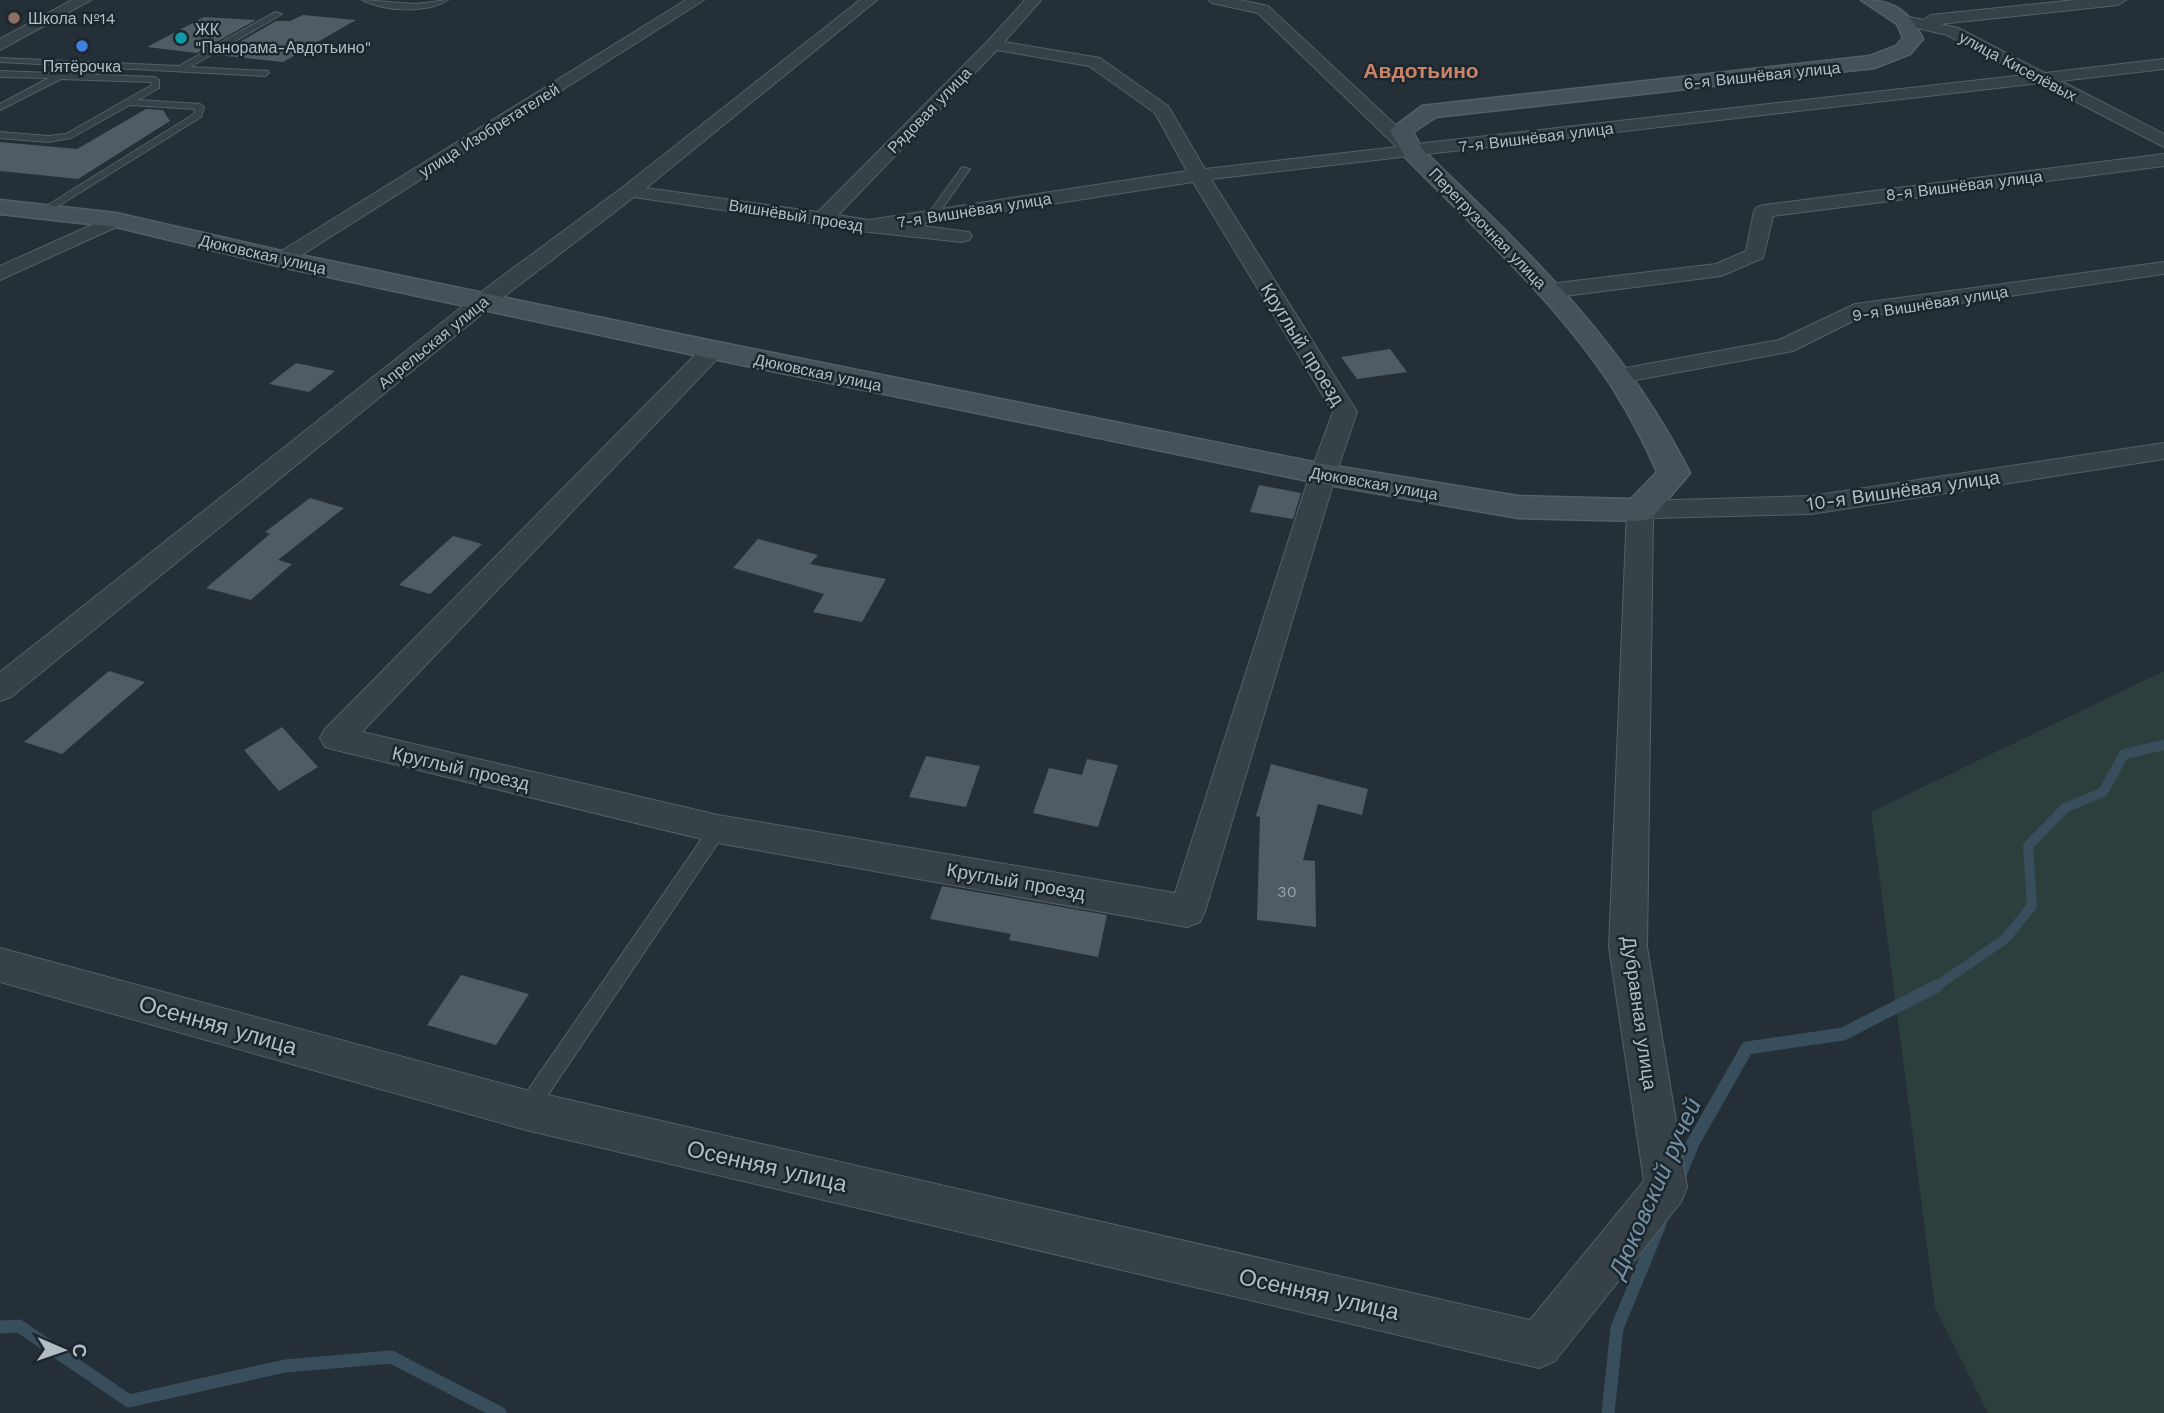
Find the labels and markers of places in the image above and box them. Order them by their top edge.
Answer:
place label: Школа №14 [28,9,116,28]
marker: Школа №14 [6,10,22,26]
place label: ЖК "Панорама-Авдотьино" [195,20,371,57]
marker: ЖК "Панорама-Авдотьино" [173,30,189,46]
marker: Пятёрочка [74,38,90,54]
place label: Пятёрочка [43,57,121,76]

